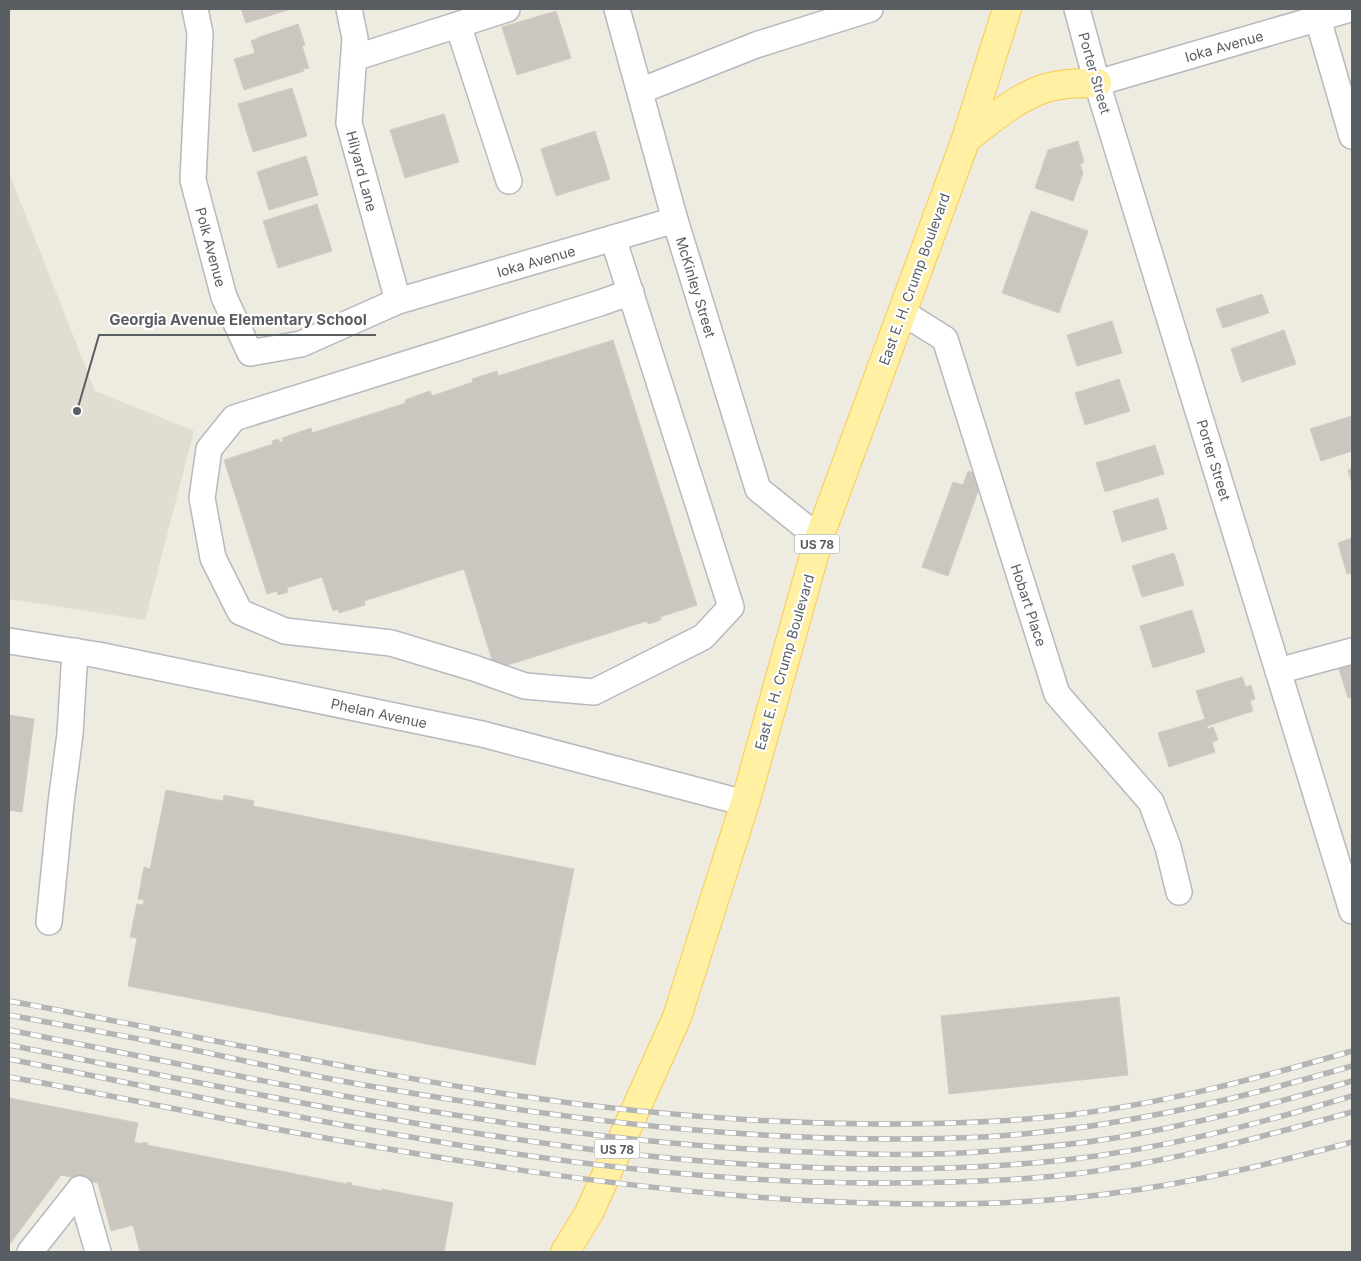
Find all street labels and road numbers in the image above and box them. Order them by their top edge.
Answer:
street label: Ioka Avenue [1183,27,1265,65]
street label: Porter Street [1075,30,1115,116]
street label: Hilyard Lane [343,129,381,213]
street label: East E. H. Crump Boulevard [875,191,953,367]
street label: Polk Avenue [192,205,230,289]
street label: McKinley Street [673,235,720,340]
street label: Ioka Avenue [495,242,577,280]
street label: Porter Street [1194,417,1235,503]
road number: US 78 [794,534,840,554]
street label: Hobart Place [1008,562,1050,648]
street label: East E. H. Crump Boulevard [751,572,817,752]
street label: Phelan Avenue [329,694,429,732]
road number: US 78 [594,1140,640,1158]

